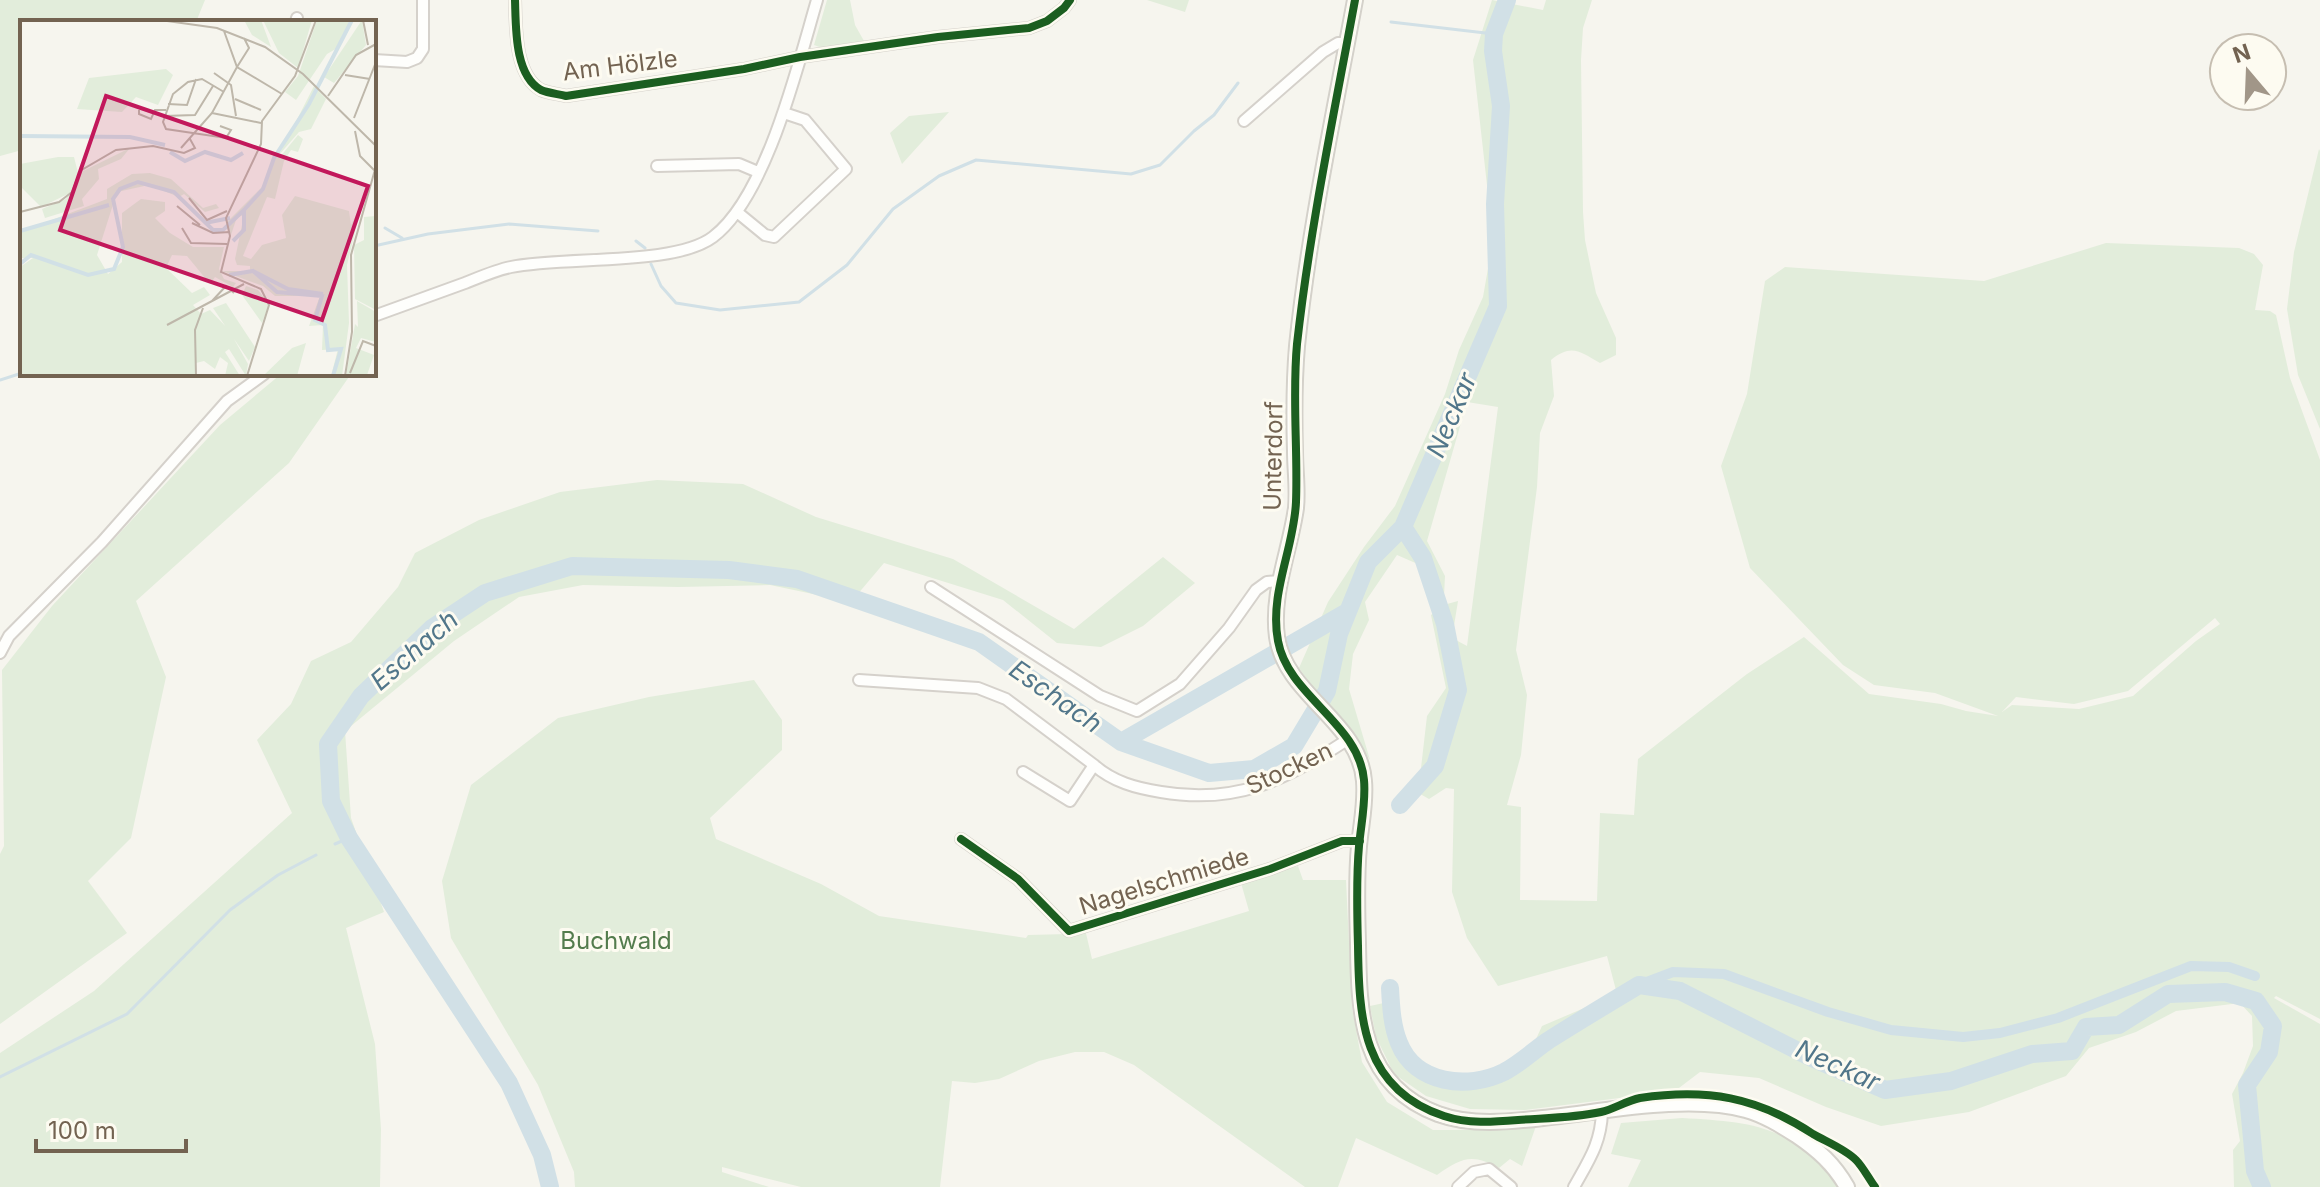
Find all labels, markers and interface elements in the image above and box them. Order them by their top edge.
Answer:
inset map [20,20,376,376]
north arrow [2208,32,2288,112]
text: N [2229,38,2254,68]
street label: Am Hölzle [561,44,679,86]
water label: Neckar [1419,367,1483,462]
street label: Unterdorf [1258,401,1288,511]
water label: Eschach [364,604,464,696]
water label: Eschach [1004,653,1108,739]
street label: Stocken [1241,735,1337,801]
street label: Nagelschmiede [1076,841,1252,921]
park label: Buchwald [560,926,672,955]
water label: Neckar [1791,1033,1886,1098]
scale bar [36,1103,186,1153]
text: 100 m [48,1116,116,1145]

